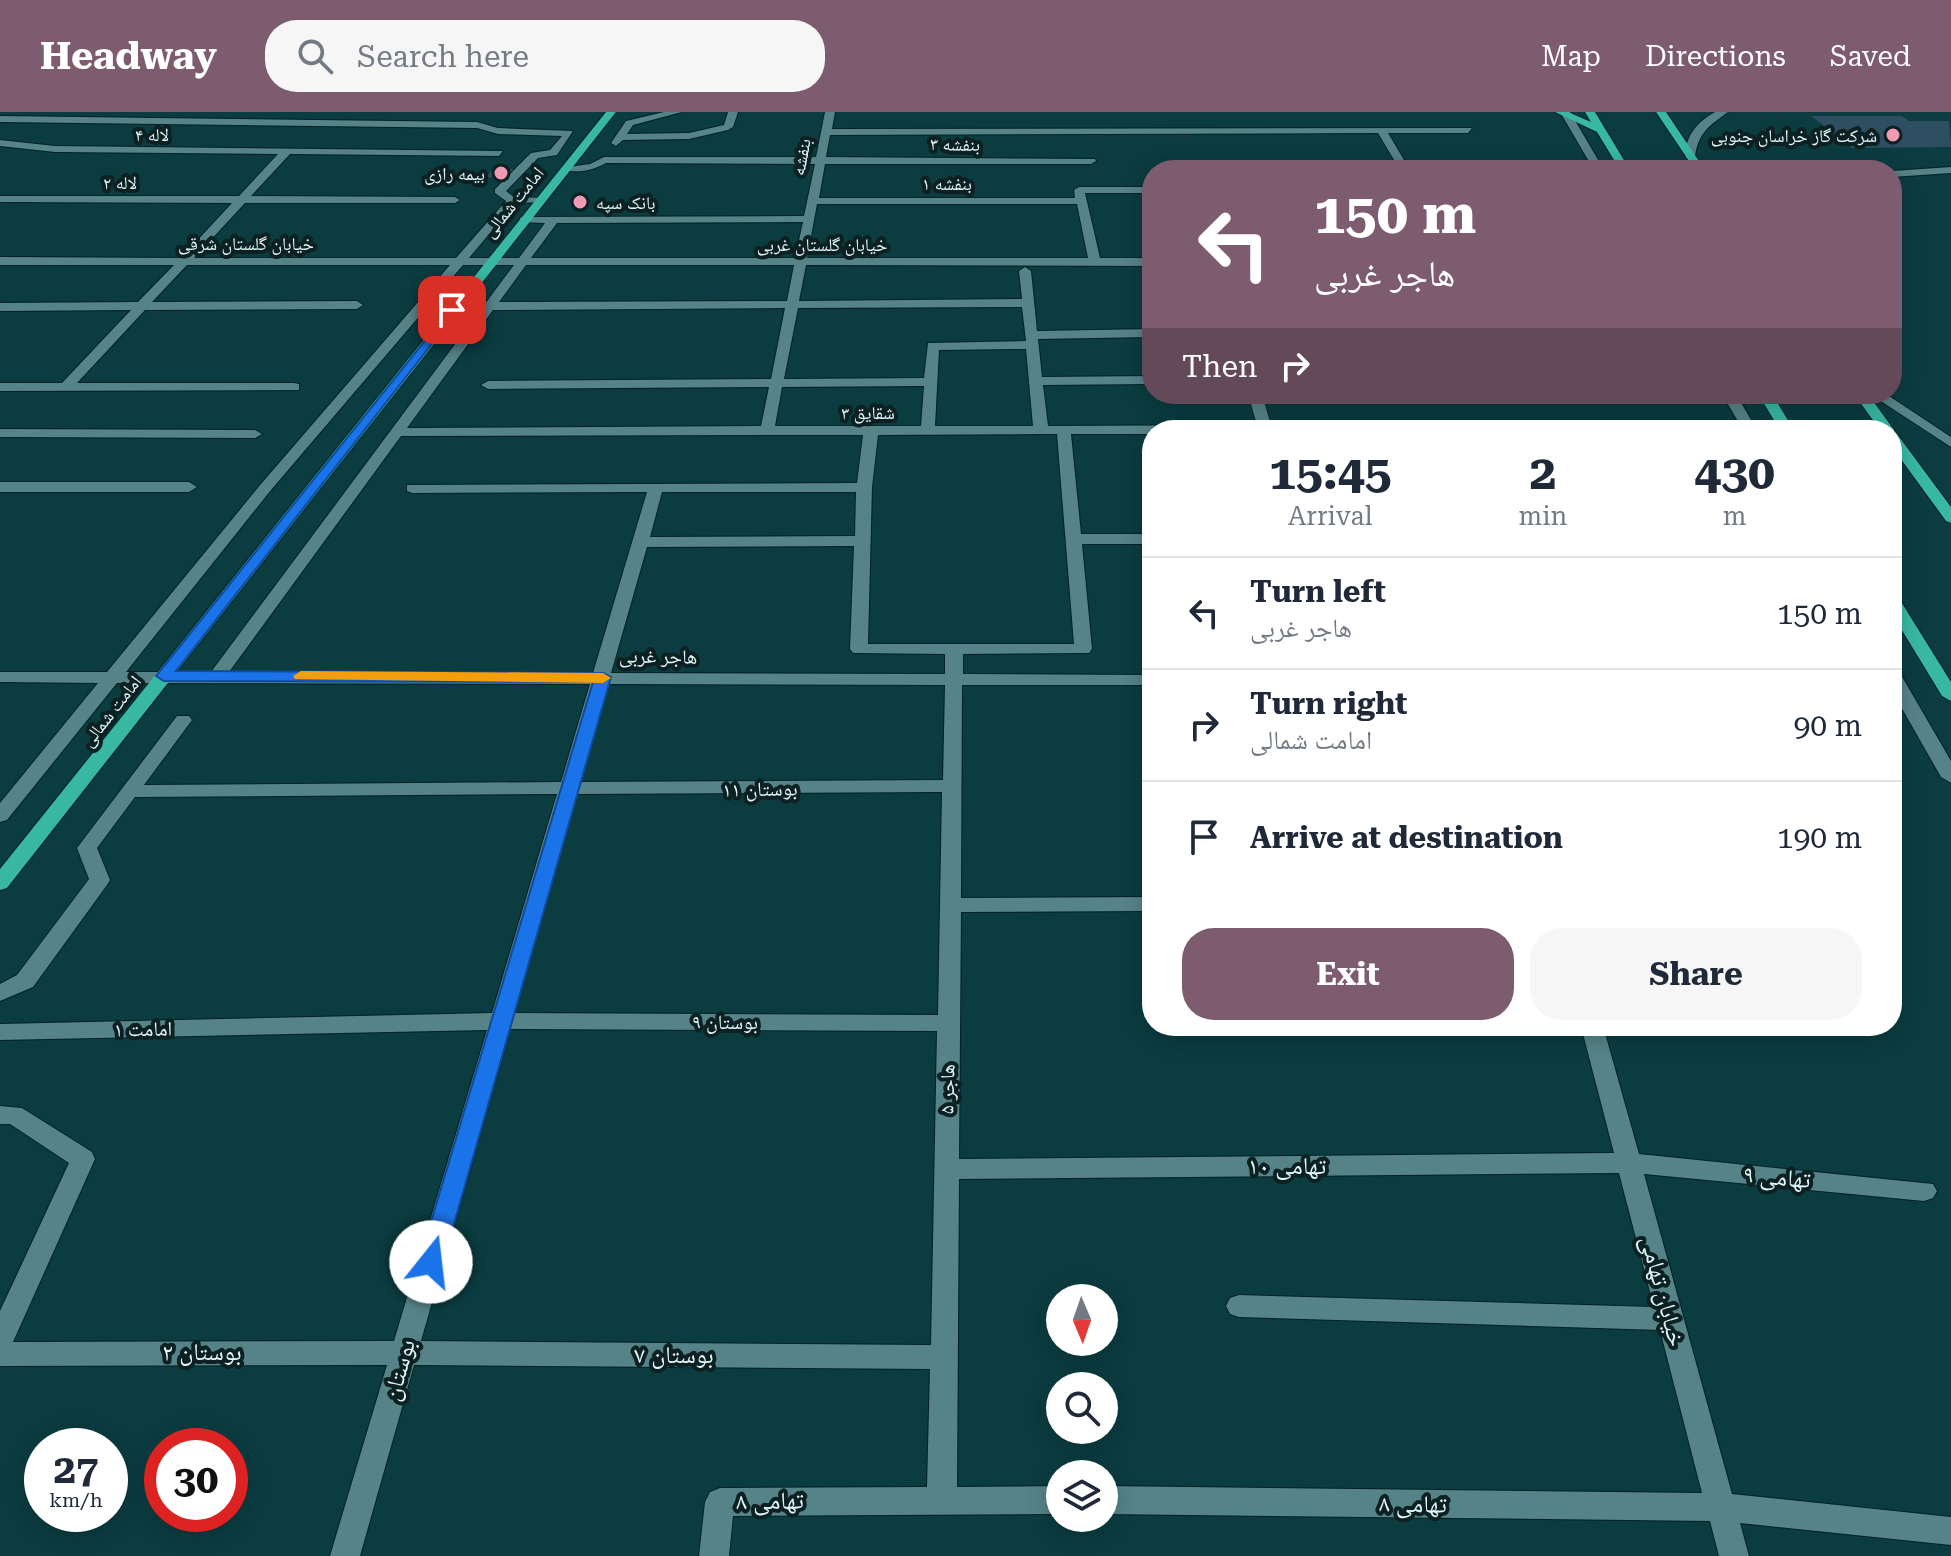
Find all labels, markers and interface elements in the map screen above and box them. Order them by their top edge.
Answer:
search box [265,20,825,92]
text: Headway [40,34,217,78]
icon: search [293,34,337,78]
text: Search here [357,39,529,74]
text: Map [1541,40,1601,73]
text: Directions [1645,40,1786,73]
text: Saved [1830,40,1911,73]
street label: لاله ۴ [135,124,169,145]
place label: شرکت گاز خراسان جنوبی [1711,125,1877,147]
marker: شرکت گاز خراسان جنوبی [1884,126,1902,144]
street label: بنفشه ۳ [930,133,980,155]
street label: بنفشه [787,137,815,177]
place label: بیمه رازی [424,163,485,185]
street label: امامت شمالی [478,163,549,242]
marker: بیمه رازی [492,164,510,182]
street label: لاله ۲ [103,172,137,193]
street label: بنفشه ۱ [922,173,972,194]
text: 150 m [1314,181,1476,247]
place label: بانک سپه [596,192,655,214]
icon: left [1182,192,1286,296]
marker: بانک سپه [571,193,589,211]
street label: خیابان گلستان شرقی [178,233,314,255]
street label: خیابان گلستان غربی [757,234,887,256]
text: هاجر غربی [1314,253,1455,295]
pin [418,276,486,344]
icon: arrive [430,288,474,332]
icon: right [1273,344,1317,388]
text: Then [1182,349,1257,384]
street label: شقایق ۳ [841,402,895,424]
text: 15:45 [1269,445,1392,501]
text: 2 [1529,445,1556,501]
text: 430 [1694,445,1775,501]
text: Arrival [1288,501,1373,531]
text: min [1519,501,1567,531]
text: m [1723,501,1747,531]
text: Turn left [1250,574,1386,609]
icon: left [1182,591,1226,635]
text: 150 m [1777,596,1862,631]
text: هاجر غربی [1250,613,1352,643]
street label: هاجر غربی [619,643,697,669]
street label: امامت شمالی [77,671,146,751]
text: Turn right [1250,686,1407,721]
icon: right [1182,703,1226,747]
text: 90 m [1793,708,1862,743]
text: امامت شمالی [1250,725,1372,755]
street label: بوستان ۱۱ [722,776,798,802]
icon: arrive [1182,815,1226,859]
text: Arrive at destination [1250,820,1563,855]
text: 190 m [1777,820,1862,855]
button: Exit [1182,928,1514,1020]
button: Share [1530,928,1862,1020]
street label: بوستان ۹ [692,1010,758,1034]
street label: امامت ۱ [114,1016,172,1042]
street label: هاجر ۵ [935,1064,959,1114]
street label: تهامی ۱۰ [1248,1152,1326,1180]
street label: تهامی ۹ [1742,1160,1812,1194]
position arrow [389,1220,473,1304]
street label: خیابان تهامی [1635,1232,1691,1350]
north arrow [1046,1284,1118,1356]
map controls [1046,1284,1118,1532]
street label: بوستان [377,1336,421,1404]
street label: بوستان ۲ [162,1338,242,1366]
street label: بوستان ۷ [634,1341,714,1369]
button: search [1046,1372,1118,1444]
speed limit sign: 30 [144,1428,248,1532]
text: 27 [54,1446,98,1493]
button: layers [1046,1460,1118,1532]
street label: تهامی ۸ [736,1486,804,1516]
text: km/h [49,1488,103,1512]
street label: تهامی ۸ [1379,1489,1447,1519]

